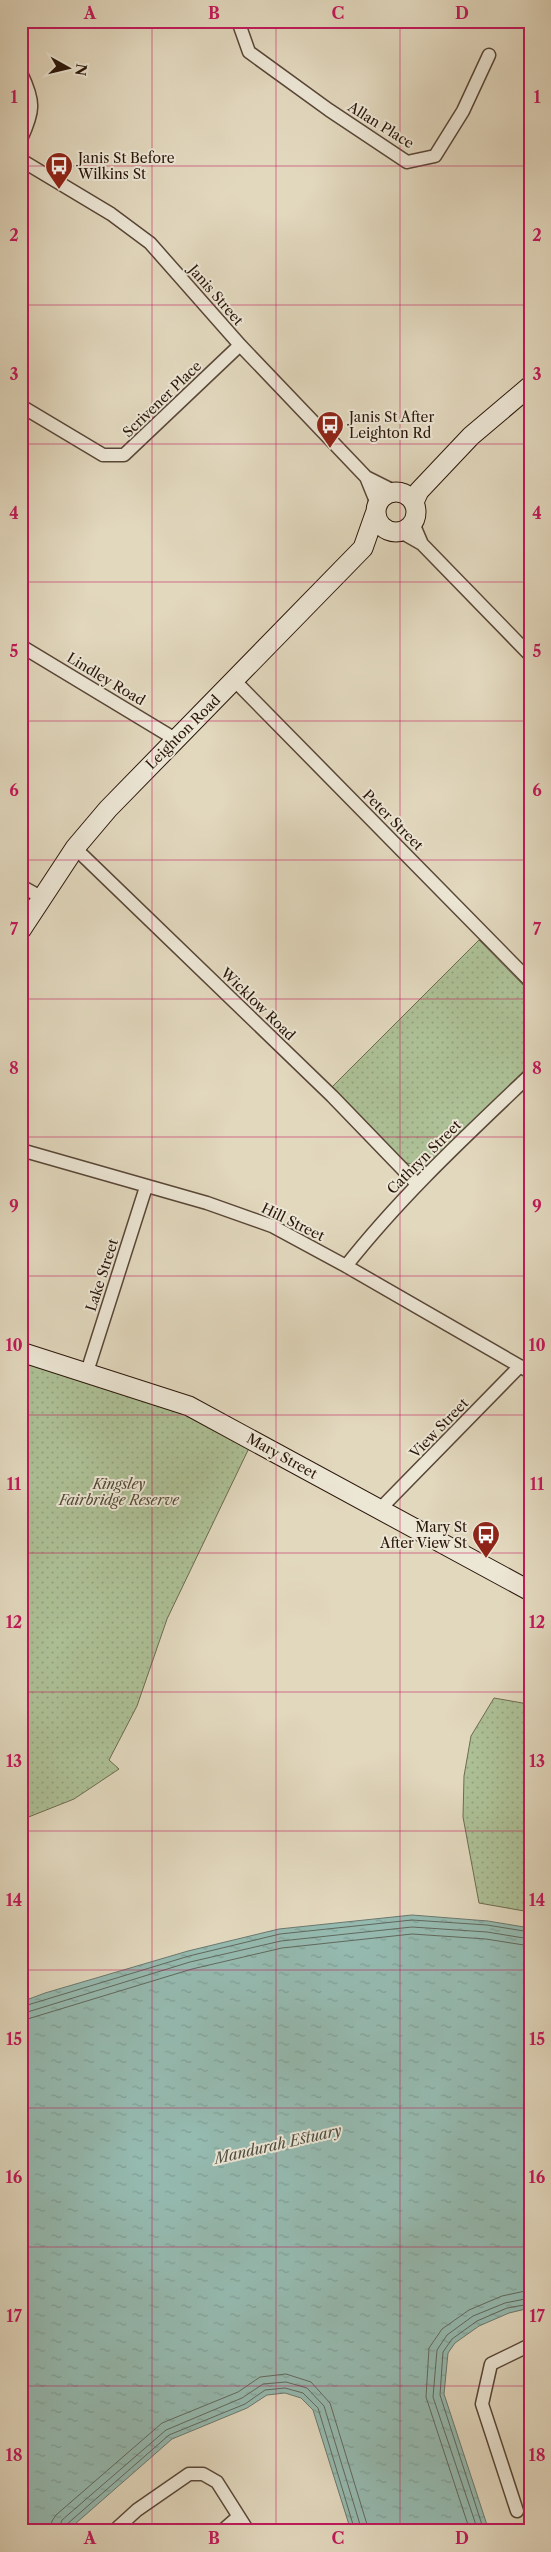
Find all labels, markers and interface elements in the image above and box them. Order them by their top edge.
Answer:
text: A [83,3,97,23]
text: B [208,3,220,23]
text: C [332,3,344,23]
text: D [455,3,469,23]
north arrow [42,42,92,92]
text: N [71,63,91,77]
text: 1 [10,87,18,107]
text: 1 [533,87,541,107]
street label: Allan Place [344,97,418,152]
place label: Janis St Before Wilkins St [76,149,175,183]
bus stop icon: Janis St Before Wilkins St [44,151,74,190]
text: 2 [9,225,19,245]
text: 2 [532,225,542,245]
street label: Janis Street [183,259,247,329]
street label: Scrivener Place [119,357,205,441]
text: 3 [9,364,19,384]
text: 3 [532,364,542,384]
place label: Janis St After Leighton Rd [347,408,434,442]
bus stop icon: Janis St After Leighton Rd [315,410,345,449]
text: 4 [9,503,19,523]
text: 4 [532,503,542,523]
text: 5 [10,641,19,661]
text: 5 [533,641,542,661]
street label: Lindley Road [64,649,149,710]
street label: Leighton Road [142,691,224,773]
text: 6 [9,780,19,800]
text: 6 [532,780,542,800]
street label: Peter Street [359,786,427,854]
text: 7 [10,919,19,939]
text: 7 [533,919,542,939]
street label: Wicklow Road [216,963,299,1044]
text: 8 [9,1058,19,1078]
text: 8 [532,1058,542,1078]
street label: Cathryn Street [383,1116,465,1198]
text: 9 [9,1196,19,1216]
text: 9 [532,1196,542,1216]
street label: Hill Street [259,1199,328,1245]
street label: Lake Street [82,1236,122,1314]
text: 10 [5,1335,23,1355]
text: 10 [528,1335,546,1355]
street label: View Street [405,1394,472,1462]
street label: Mary Street [243,1429,321,1483]
text: 11 [7,1474,22,1494]
text: 11 [530,1474,545,1494]
park label: Kingsley Fairbridge Reserve [58,1475,180,1509]
place label: Mary St After View St [379,1518,467,1552]
bus stop icon: Mary St After View St [471,1520,501,1559]
text: 12 [6,1612,22,1632]
text: 12 [529,1612,545,1632]
text: 13 [6,1751,22,1771]
text: 13 [529,1751,545,1771]
text: 14 [6,1890,22,1910]
text: 14 [529,1890,545,1910]
text: 15 [6,2029,22,2049]
text: 15 [529,2029,545,2049]
water label: Mandurah Estuary [210,2120,344,2168]
text: 16 [6,2167,23,2187]
text: 16 [529,2167,546,2187]
text: 17 [6,2306,22,2326]
text: 17 [529,2306,545,2326]
text: 18 [5,2445,23,2465]
text: 18 [528,2445,546,2465]
text: A [83,2528,97,2548]
text: B [208,2528,220,2548]
text: C [332,2528,344,2548]
text: D [455,2528,469,2548]

